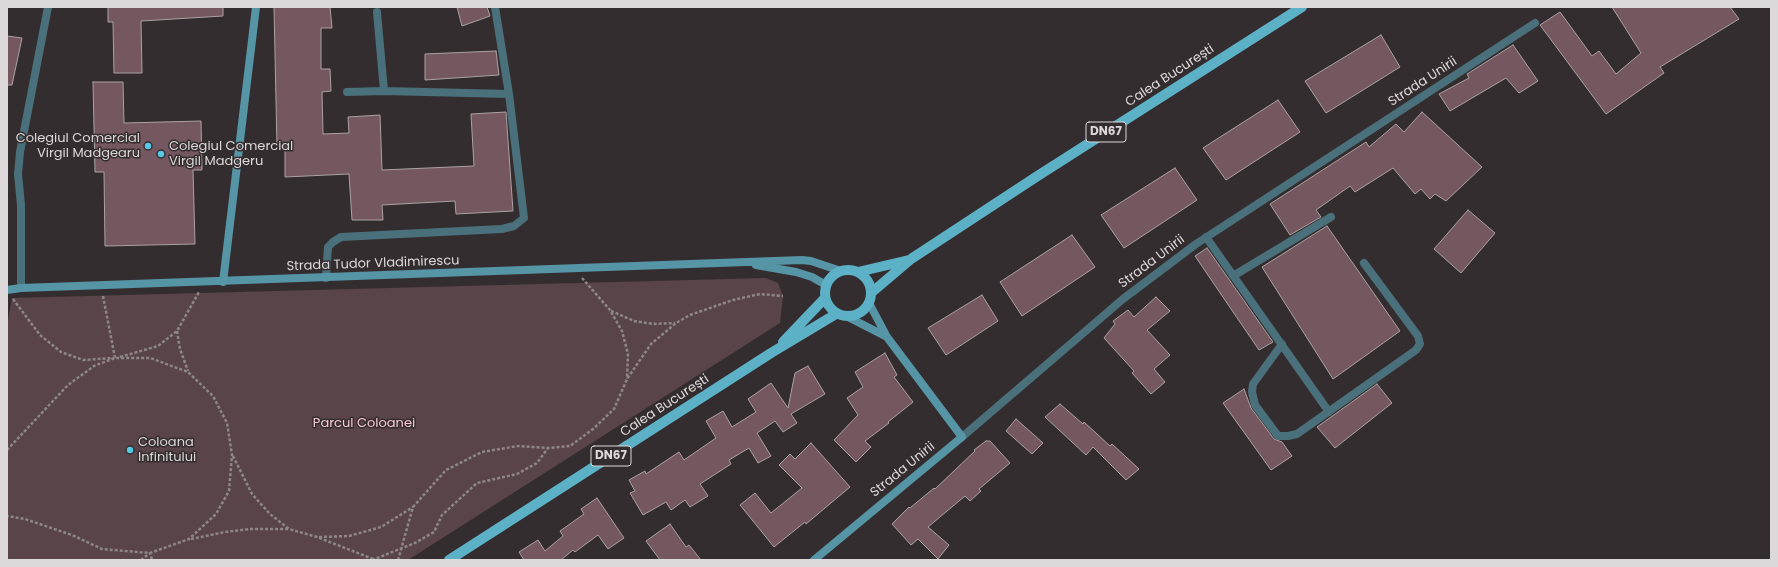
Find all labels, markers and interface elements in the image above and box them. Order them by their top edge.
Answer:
street label: Calea București [1123,42,1217,110]
street label: Strada Unirii [1386,54,1460,110]
road number: DN67 [1086,122,1126,142]
place label: Colegiul Comercial Virgil Madgearu [16,131,140,162]
place label: Colegiul Comercial Virgil Madgeru [169,139,293,170]
marker: Colegiul Comercial Virgil Madgearu [143,141,153,151]
marker: Colegiul Comercial Virgil Madgeru [156,149,166,159]
street label: Strada Unirii [1116,232,1188,292]
street label: Strada Tudor Vladimirescu [286,253,460,275]
street label: Calea București [618,372,712,440]
park label: Parcul Coloanei [313,416,415,432]
place label: Coloana Infinitului [138,435,196,466]
street label: Strada Unirii [868,439,938,501]
marker: Coloana Infinitului [125,445,135,455]
road number: DN67 [591,446,631,466]

